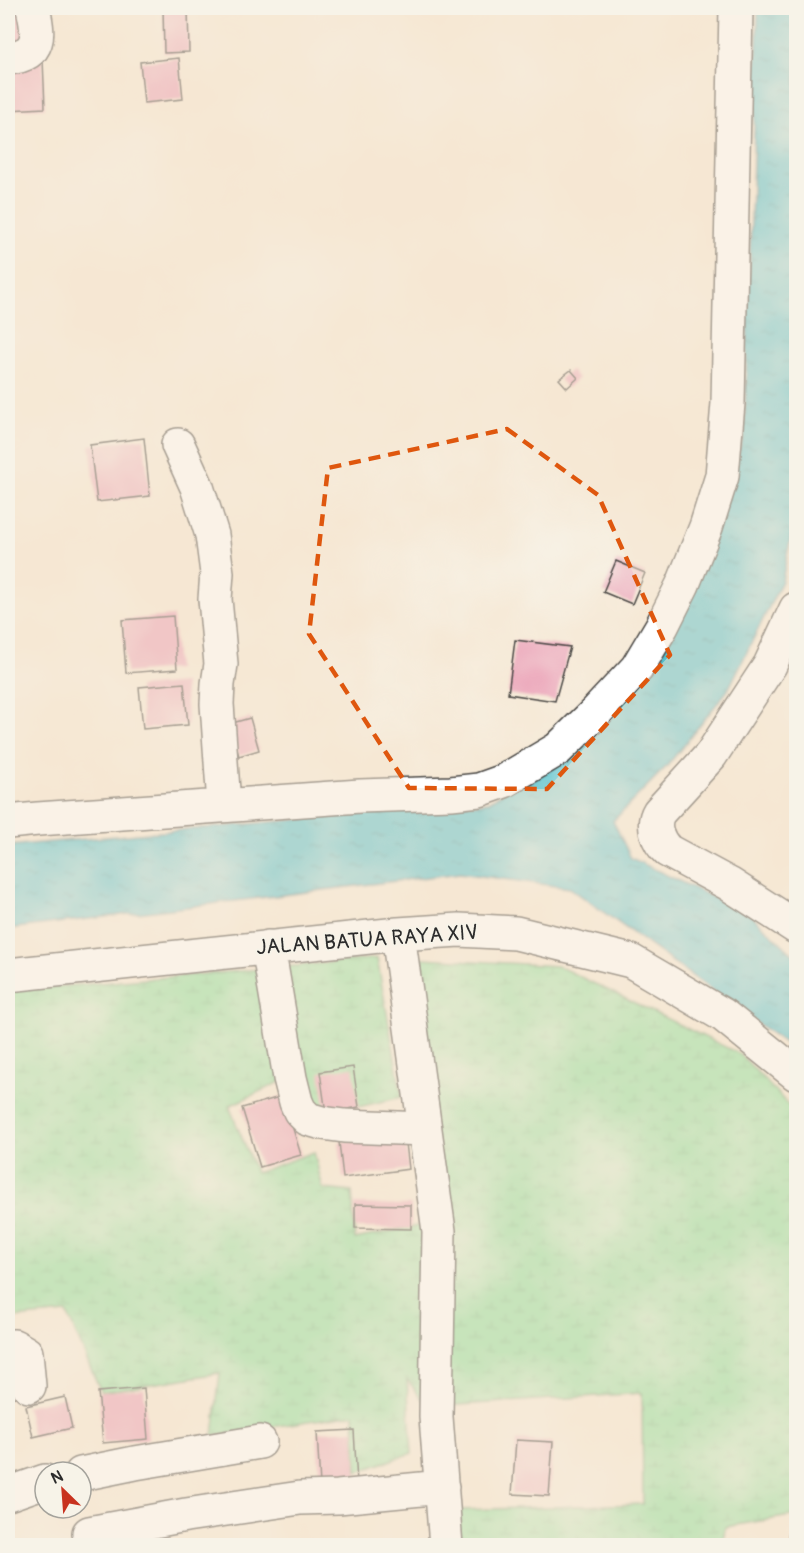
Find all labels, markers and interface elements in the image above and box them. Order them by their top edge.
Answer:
street label: JALAN BATUA RAYA XIV [255,919,479,961]
north arrow [33,1460,93,1520]
text: N [48,1466,66,1489]

